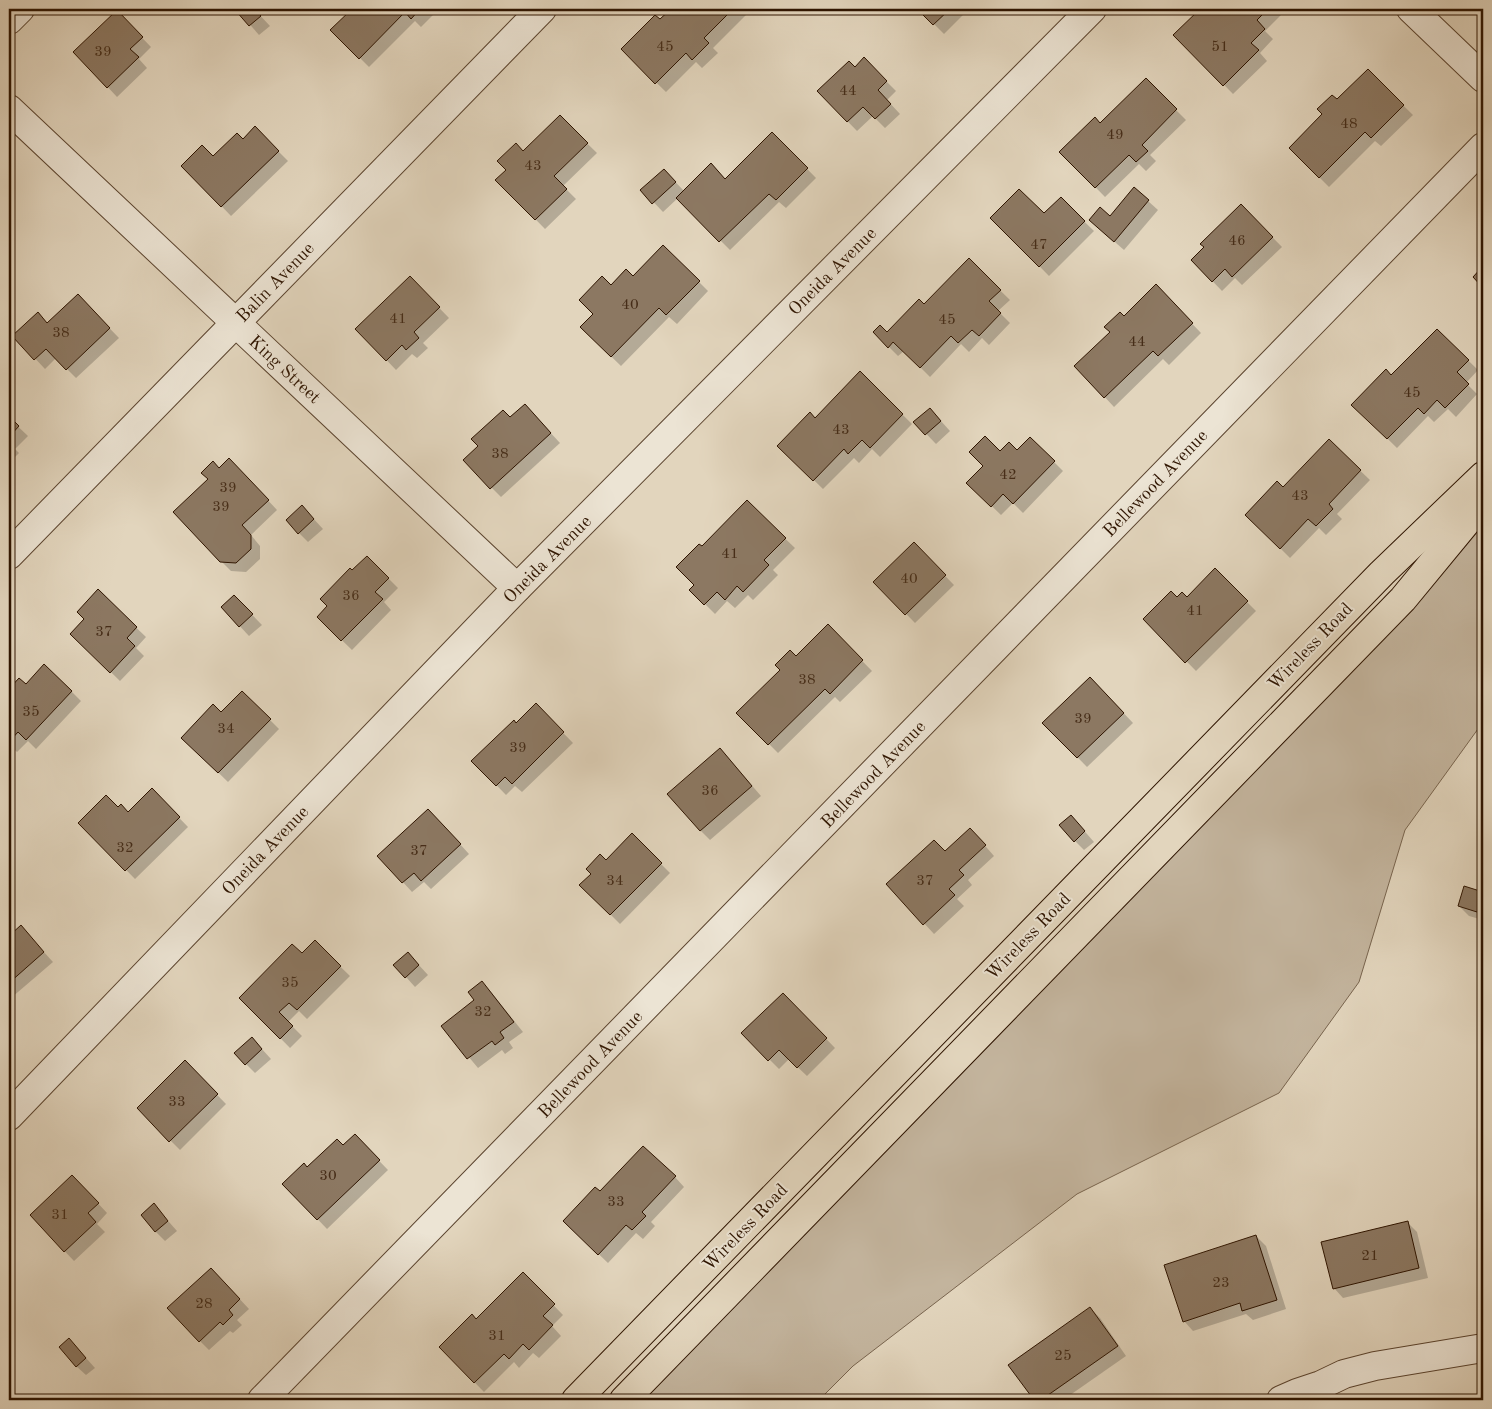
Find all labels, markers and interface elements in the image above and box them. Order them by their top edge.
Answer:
house number: 45 [656,40,674,55]
house number: 51 [1211,40,1229,55]
house number: 39 [94,45,112,60]
house number: 44 [839,84,857,99]
house number: 48 [1340,117,1358,132]
house number: 49 [1106,128,1124,143]
house number: 43 [524,159,542,174]
street label: Oneida Avenue [785,224,880,319]
house number: 46 [1228,234,1246,249]
house number: 47 [1030,238,1048,253]
street label: Balin Avenue [233,239,318,326]
house number: 40 [621,298,639,313]
house number: 41 [389,312,407,327]
house number: 45 [938,313,956,328]
house number: 38 [52,326,70,341]
street label: King Street [245,332,324,407]
house number: 44 [1128,335,1146,350]
house number: 45 [1403,386,1421,401]
house number: 43 [832,423,850,438]
street label: Bellewood Avenue [1100,427,1211,541]
house number: 38 [491,447,509,462]
house number: 42 [999,468,1017,483]
house number: 39 [219,481,237,496]
house number: 43 [1291,489,1309,504]
house number: 39 [212,500,230,515]
street label: Oneida Avenue [500,512,595,607]
house number: 41 [721,547,739,562]
house number: 40 [900,572,918,587]
house number: 36 [342,589,360,604]
street label: Wireless Road [1265,600,1356,694]
house number: 41 [1186,604,1204,619]
house number: 37 [95,625,113,640]
house number: 38 [798,673,816,688]
house number: 35 [22,705,40,720]
house number: 39 [1074,712,1092,727]
street label: Bellewood Avenue [818,718,929,832]
house number: 34 [217,722,235,737]
house number: 39 [509,741,527,756]
house number: 36 [701,784,719,799]
street label: Oneida Avenue [219,803,312,899]
house number: 32 [116,841,134,856]
house number: 37 [410,844,428,859]
house number: 34 [606,874,624,889]
house number: 37 [916,874,934,889]
street label: Wireless Road [983,890,1074,984]
house number: 35 [281,976,299,991]
house number: 32 [474,1005,492,1020]
street label: Bellewood Avenue [535,1008,646,1122]
house number: 33 [168,1095,186,1110]
house number: 30 [319,1169,337,1184]
street label: Wireless Road [700,1181,791,1275]
house number: 33 [607,1195,625,1210]
house number: 31 [51,1208,69,1223]
house number: 21 [1361,1249,1379,1264]
house number: 23 [1212,1276,1230,1291]
house number: 28 [195,1297,213,1312]
house number: 31 [488,1329,506,1344]
house number: 25 [1054,1349,1072,1364]

